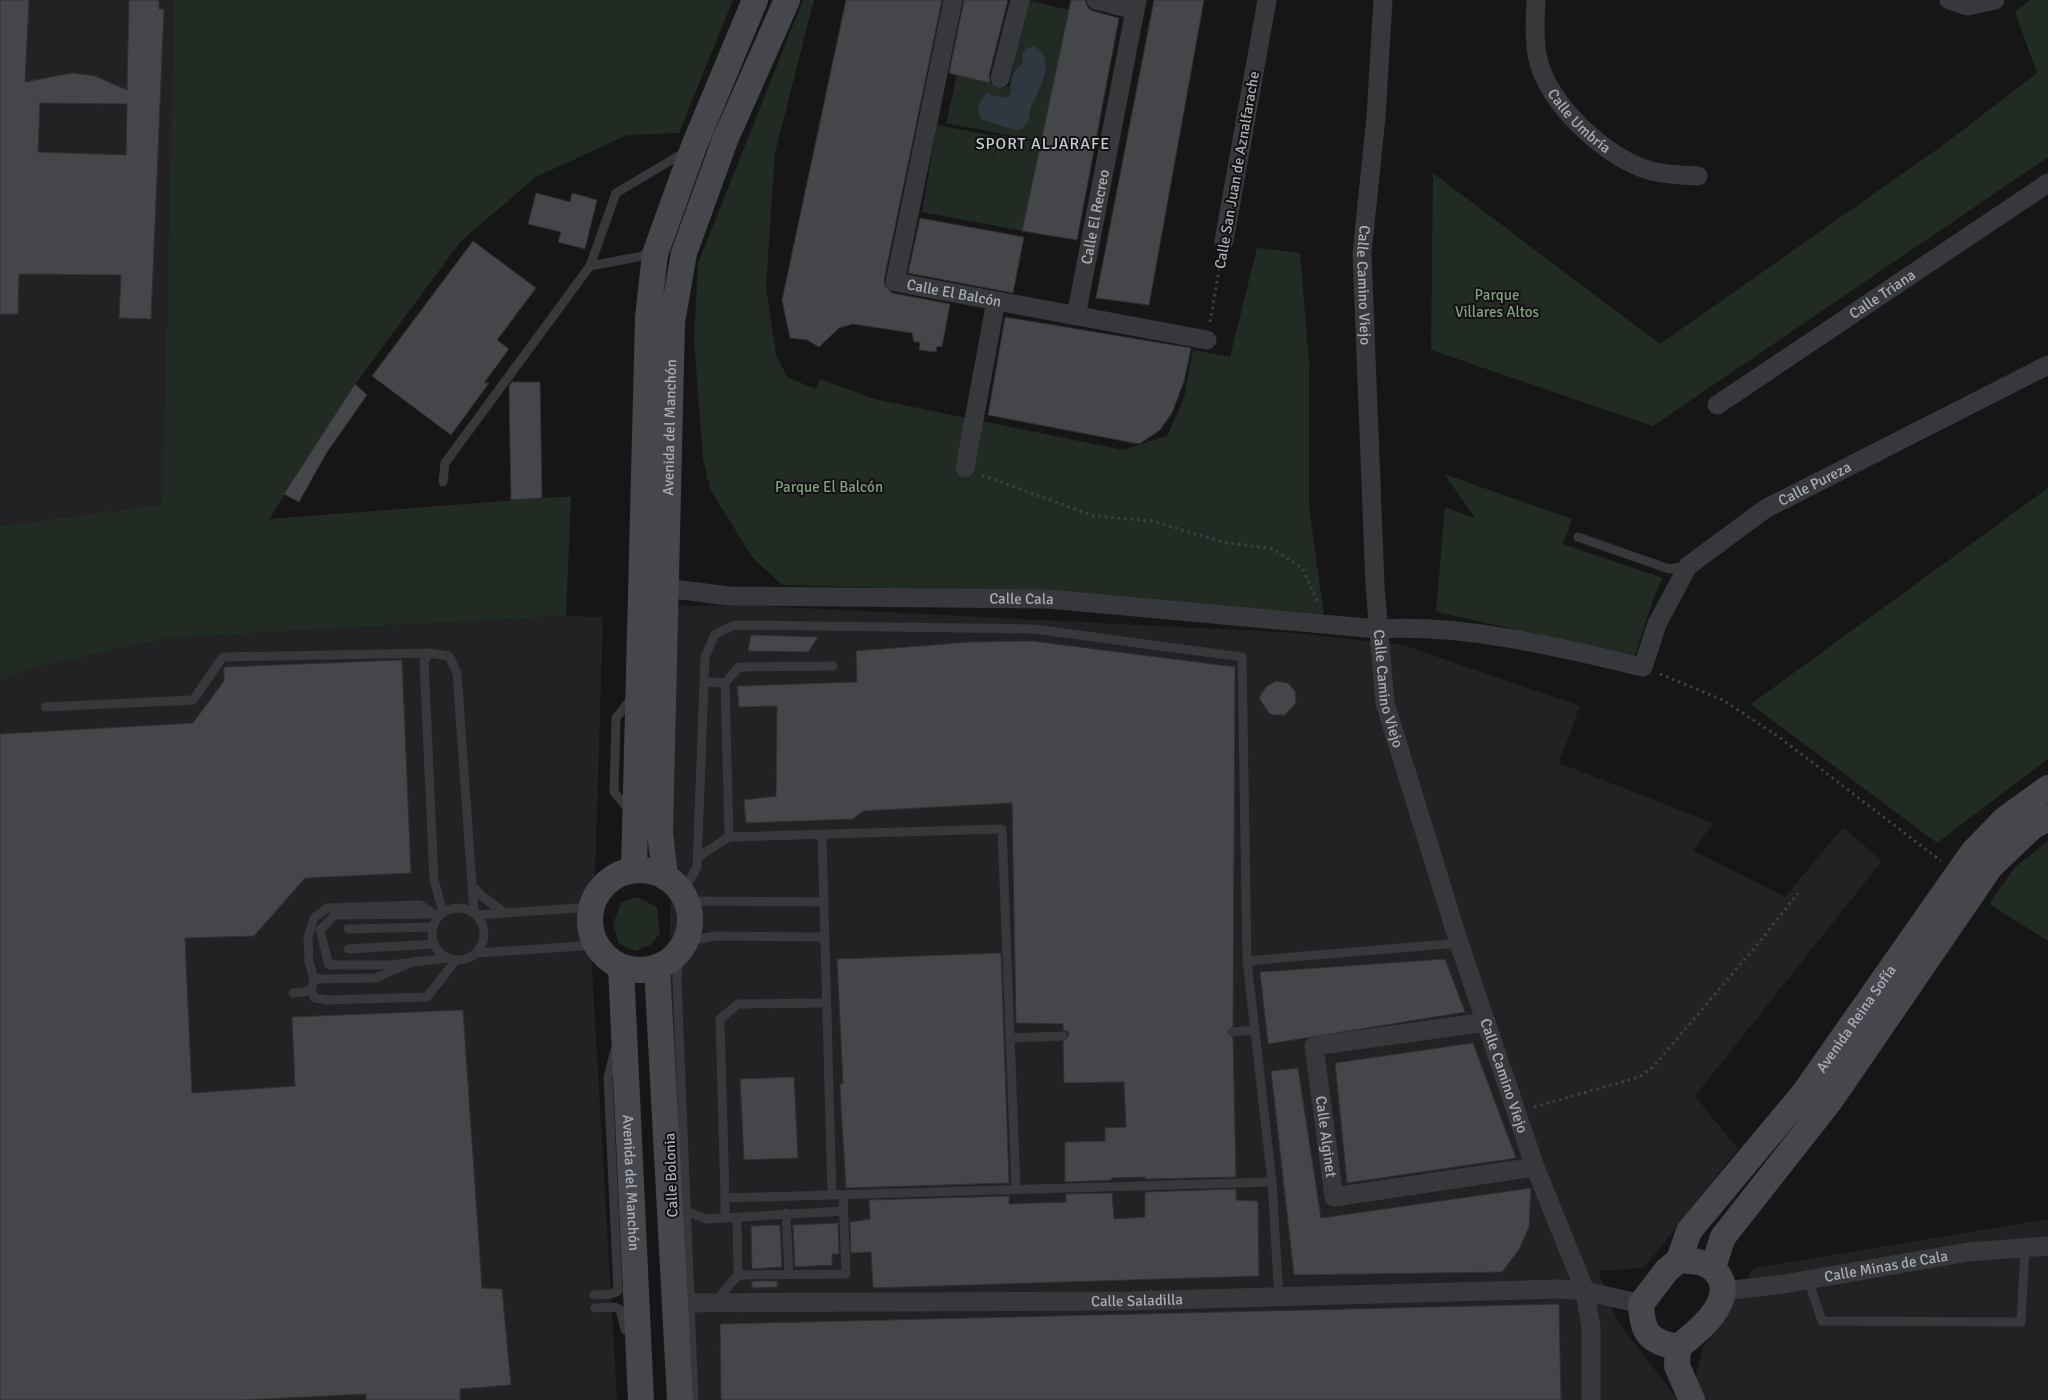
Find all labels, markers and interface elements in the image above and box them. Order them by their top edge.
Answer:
street label: Calle San Juan de Aznalfarache [1211,70,1263,270]
street label: Calle Umbría [1544,85,1614,157]
district label: SPORT ALJARAFE [976,134,1110,154]
street label: Calle El Recreo [1077,168,1113,266]
street label: Calle Camino Viejo [1353,224,1375,346]
street label: Calle Triana [1846,266,1919,323]
street label: Calle El Balcón [905,275,1003,311]
park label: Parque Villares Altos [1455,286,1540,321]
street label: Avenida del Manchón [659,359,680,496]
street label: Calle Pureza [1775,458,1854,510]
park label: Parque El Balcón [775,478,883,496]
street label: Calle Cala [989,589,1055,608]
street label: Calle Camino Viejo [1370,629,1407,750]
street label: Avenida Reina Sofía [1812,962,1900,1076]
street label: Calle Camino Viejo [1476,1016,1532,1136]
street label: Calle Alginet [1312,1095,1340,1178]
street label: Avenida del Manchón [619,1114,643,1251]
street label: Calle Bolonia [661,1132,681,1218]
street label: Calle Minas de Cala [1823,1247,1949,1286]
street label: Calle Saladilla [1091,1290,1183,1310]

